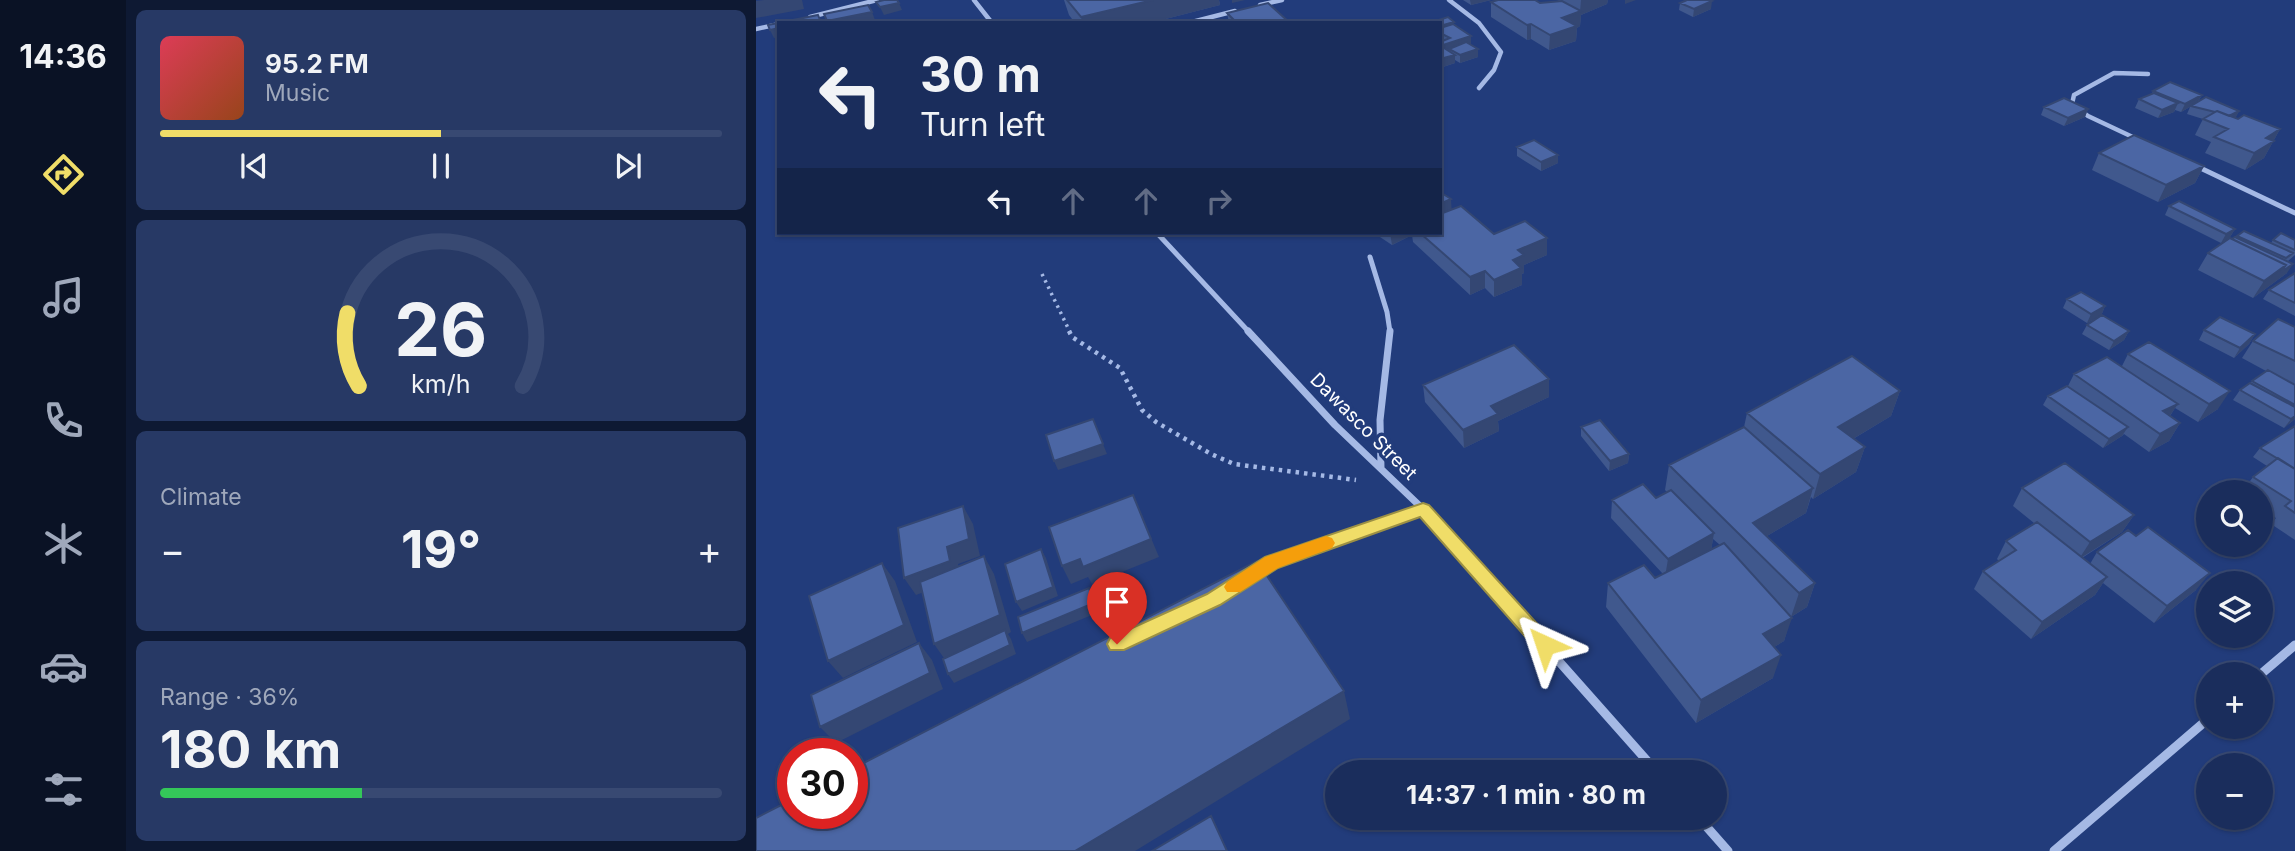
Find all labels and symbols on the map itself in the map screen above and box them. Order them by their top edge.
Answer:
street label: Dawasco Street [1305,368,1422,485]
pin [1087,572,1147,644]
position arrow [1508,608,1582,682]
speed limit sign: 30 [777,738,868,829]

